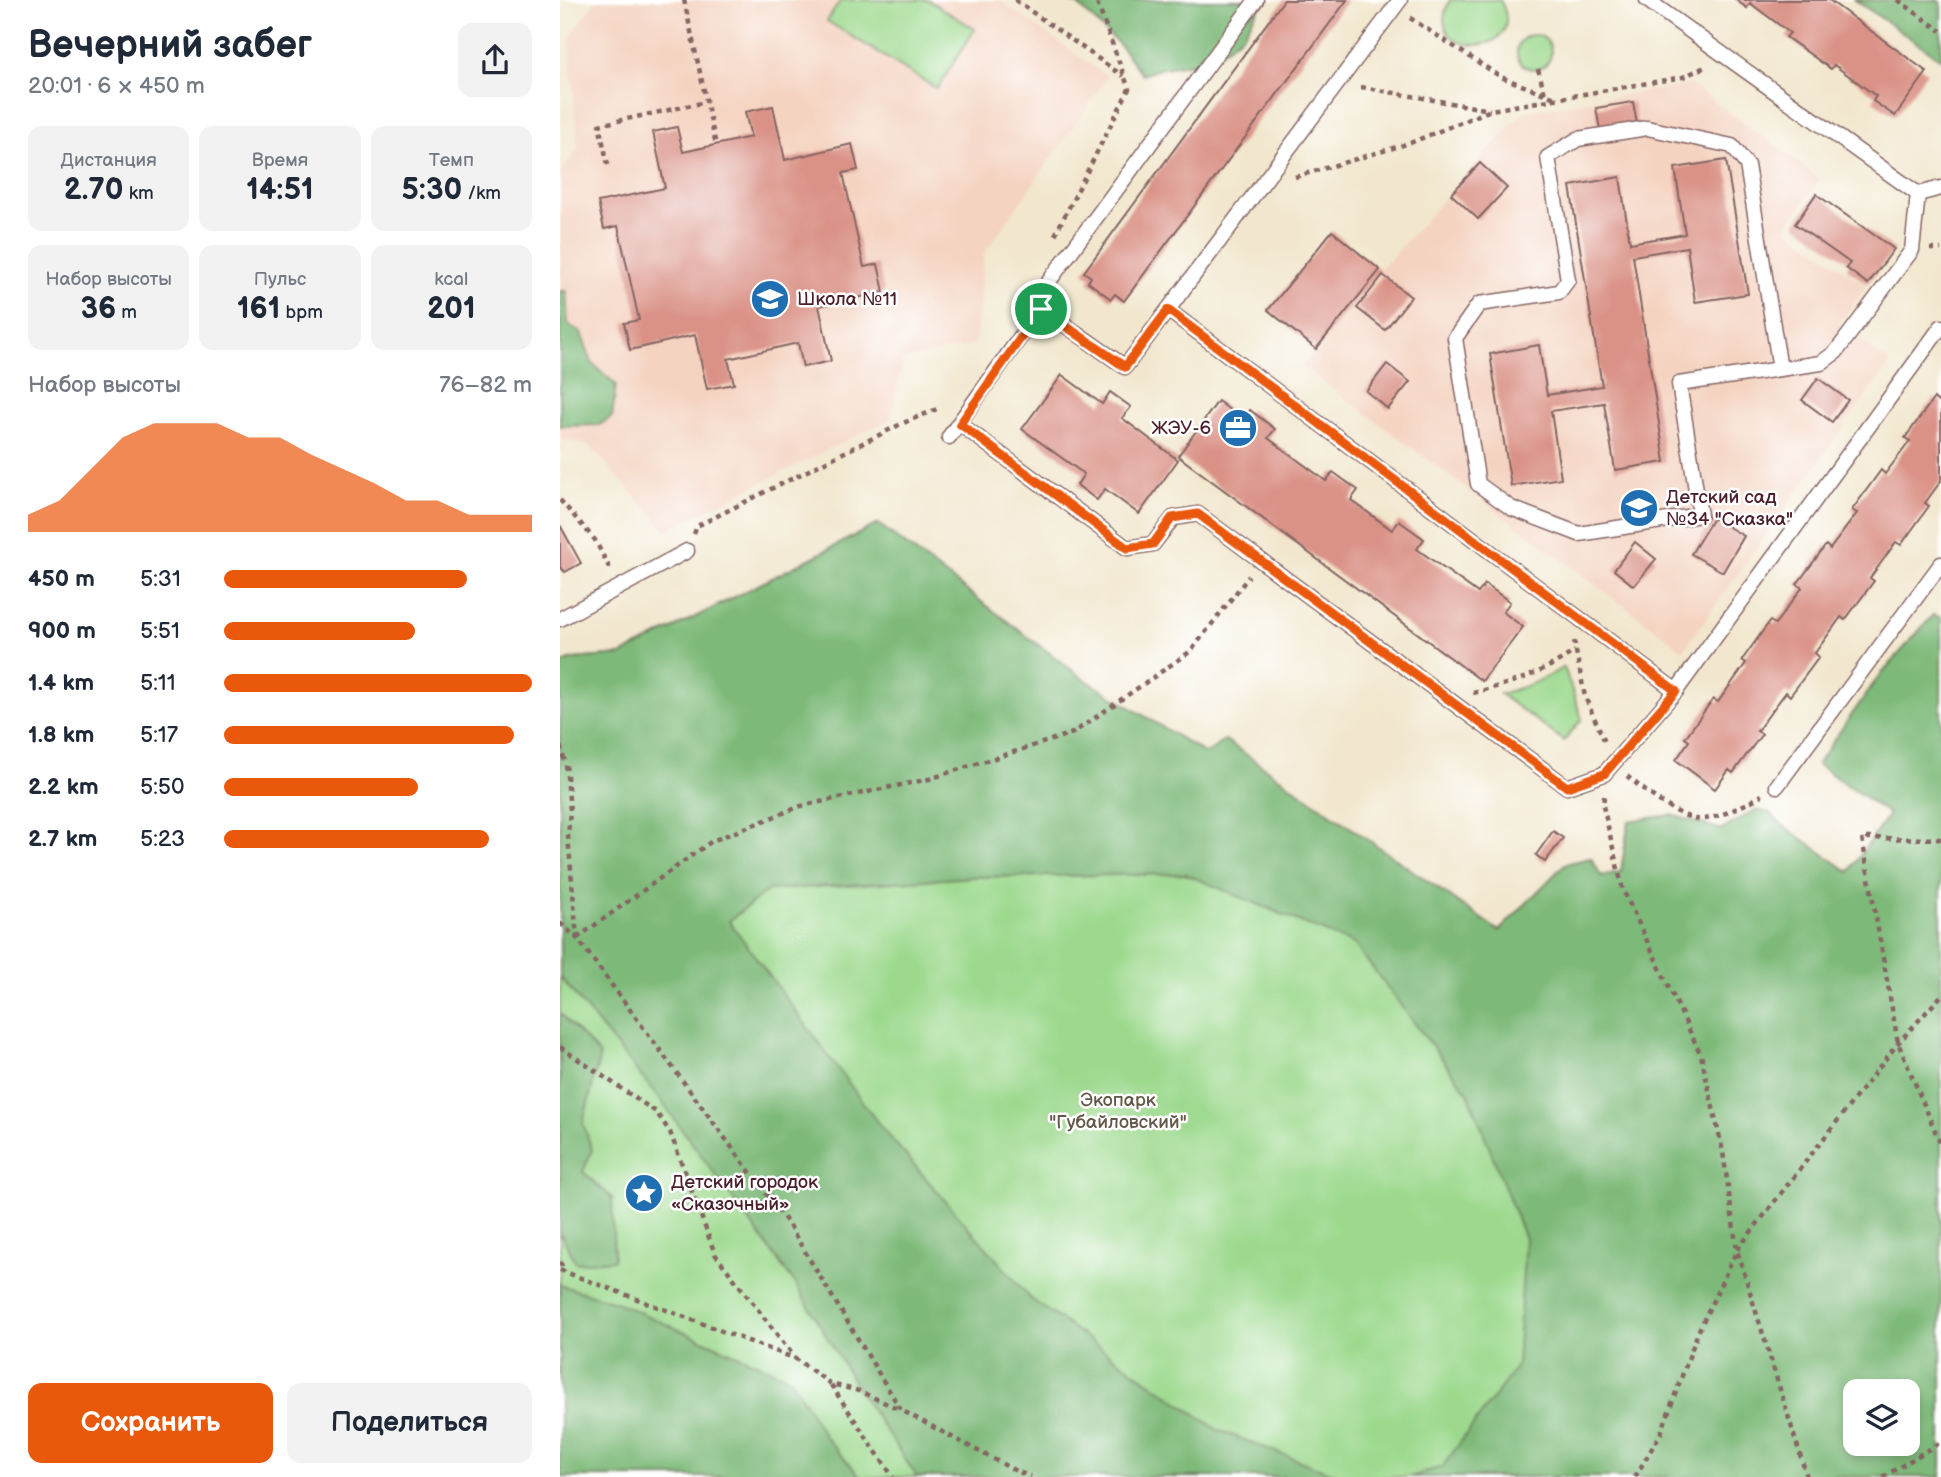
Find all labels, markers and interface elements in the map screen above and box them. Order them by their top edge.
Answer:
text: Вечерний забег [28,23,312,68]
button: share [458,23,532,97]
text: 20:01 · 6 × 450 m [28,72,205,100]
text: Дистанция [61,149,157,172]
text: Время [252,149,308,172]
text: Темп [429,149,474,172]
text: 2.70 [64,172,124,208]
text: 14:51 [246,172,314,208]
text: 5:30 [402,172,462,208]
text: km [124,182,154,205]
text: /km [462,182,501,205]
text: Набор высоты [45,268,172,291]
text: Пульс [254,268,306,291]
text: kcal [434,268,468,291]
school or university icon: Школа №11 [749,278,791,320]
pin [1011,279,1071,339]
place label: Школа №11 [797,288,897,311]
icon: arrive [1022,290,1060,328]
text: 36 [80,291,116,327]
text: 161 [237,291,280,327]
text: 201 [427,291,476,327]
text: m [116,301,137,324]
text: bpm [280,301,323,324]
text: Набор высоты [28,371,181,399]
text: 76–82 m [439,371,532,399]
office icon: ЖЭУ-6 [1217,407,1259,449]
place label: ЖЭУ-6 [1151,417,1211,440]
place label: Детский сад №34 "Сказка" [1666,486,1793,531]
school or university icon: Детский сад №34 "Сказка" [1618,487,1660,529]
text: 450 m [28,565,95,593]
text: 5:31 [140,565,181,593]
text: 900 m [28,617,96,645]
text: 5:51 [140,617,180,645]
text: 1.4 km [28,669,94,697]
text: 5:11 [140,669,176,697]
text: 1.8 km [28,721,94,749]
text: 5:17 [140,721,178,749]
text: 2.2 km [28,773,99,801]
text: 5:50 [140,773,185,801]
text: 2.7 km [28,825,97,853]
text: 5:23 [140,825,185,853]
park label: Экопарк "Губайловский" [1049,1089,1187,1134]
place label: Детский городок «Сказочный» [671,1171,818,1216]
place icon: Детский городок «Сказочный» [623,1172,665,1214]
map controls [1843,1379,1920,1456]
button: layers [1843,1379,1920,1456]
button: Сохранить [28,1383,273,1463]
button: Поделиться [287,1383,532,1463]

